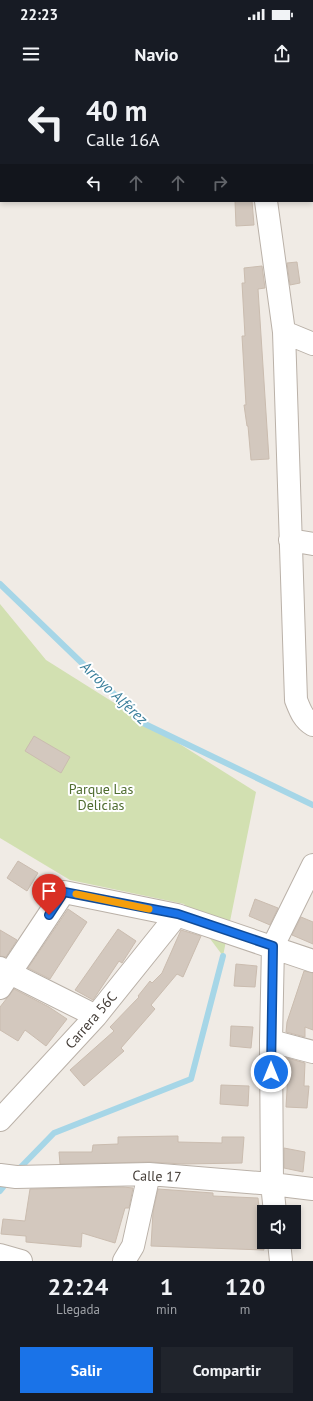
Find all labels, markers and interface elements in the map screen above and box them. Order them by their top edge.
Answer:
text: 22:23 [20,5,58,24]
icon: menu [20,43,42,65]
text: Navio [135,43,178,66]
icon: share [271,43,293,65]
text: 40 m [86,92,147,129]
icon: left [20,96,72,148]
text: Calle 16A [86,128,160,151]
icon: left [83,172,105,194]
icon: ahead [125,172,147,194]
icon: ahead [167,172,189,194]
icon: right [209,172,231,194]
water label: Arroyo Alférez [76,656,152,729]
park label: Parque Las Delicias [69,780,133,814]
pin [32,874,66,915]
icon: arrive [38,880,60,902]
street label: Carrera 56C [61,988,121,1052]
position arrow [250,1051,292,1093]
street label: Calle 17 [132,1166,182,1186]
map controls [257,1205,301,1249]
button: sound [257,1205,301,1249]
text: 22:24 [48,1271,108,1302]
text: 1 [160,1271,173,1302]
text: 120 [225,1271,265,1302]
text: Llegada [56,1301,100,1318]
text: min [156,1301,177,1318]
text: m [240,1301,250,1318]
button: Salir [20,1347,153,1393]
button: Compartir [161,1347,293,1393]

